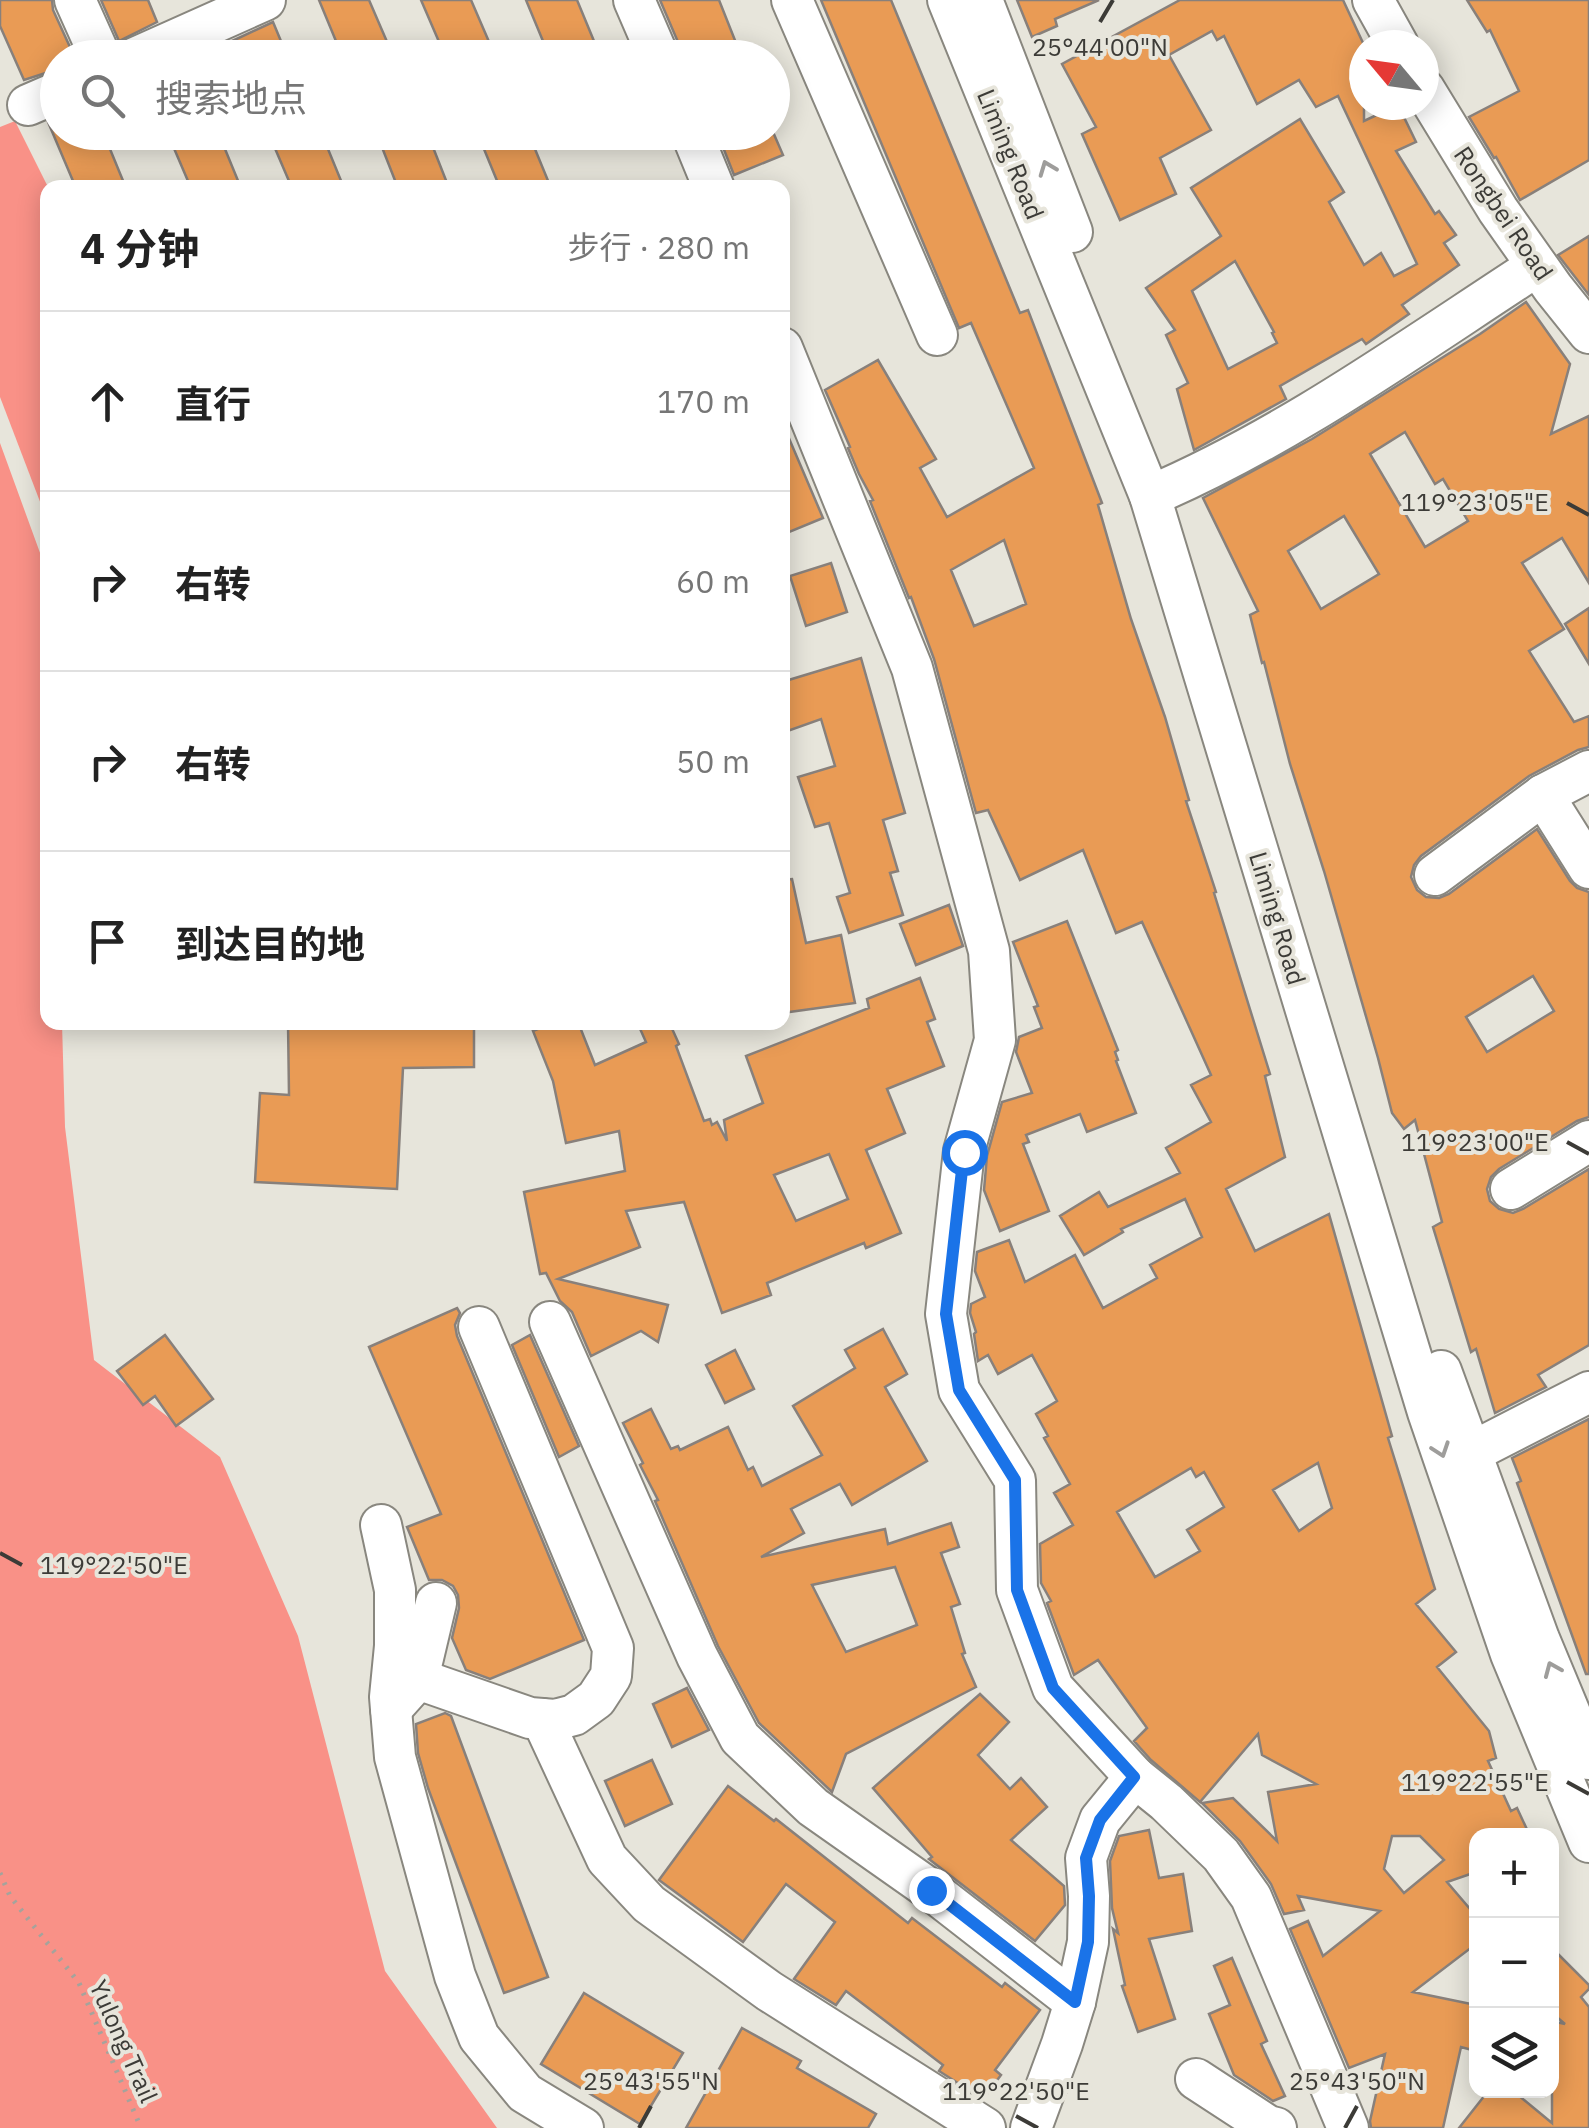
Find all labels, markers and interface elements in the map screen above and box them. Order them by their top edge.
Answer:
text: 25°44'00"N [1032,30,1168,63]
north arrow [1349,30,1439,120]
search box [40,40,790,150]
icon: search [75,68,130,123]
text: 搜索地点 [155,73,307,122]
street label: Liming Road [970,84,1052,224]
street label: Rongbei Road [1447,140,1561,286]
one-way arrow [1038,160,1059,177]
text: 4 分钟 [80,221,199,276]
text: 步行 · 280 m [567,226,750,268]
icon: ahead [80,374,135,429]
text: 直行 [175,379,251,428]
text: 170 m [657,380,750,422]
text: 119°23'05"E [1401,485,1549,518]
icon: right [80,554,135,609]
text: 右转 [175,559,251,608]
text: 60 m [676,560,750,602]
icon: right [80,734,135,789]
text: 右转 [175,739,251,788]
text: 50 m [676,740,750,782]
street label: Liming Road [1242,847,1314,989]
icon: arrive [80,914,135,969]
text: 到达目的地 [175,919,365,968]
text: 119°23'00"E [1401,1125,1549,1158]
route start [942,1130,988,1176]
one-way arrow [1429,1440,1449,1457]
text: 119°22'50"E [40,1548,188,1581]
one-way arrow [1544,1661,1564,1679]
text: 119°22'55"E [1401,1765,1549,1798]
map controls [1469,1828,1559,2098]
button: + [1469,1828,1559,1918]
route end [909,1868,955,1914]
button: − [1469,1918,1559,2008]
street label: Yulong Trail [82,1974,166,2108]
button: layers [1469,2008,1559,2098]
text: 25°43'55"N [583,2064,719,2097]
text: 25°43'50"N [1289,2064,1425,2097]
text: 119°22'50"E [942,2074,1090,2107]

